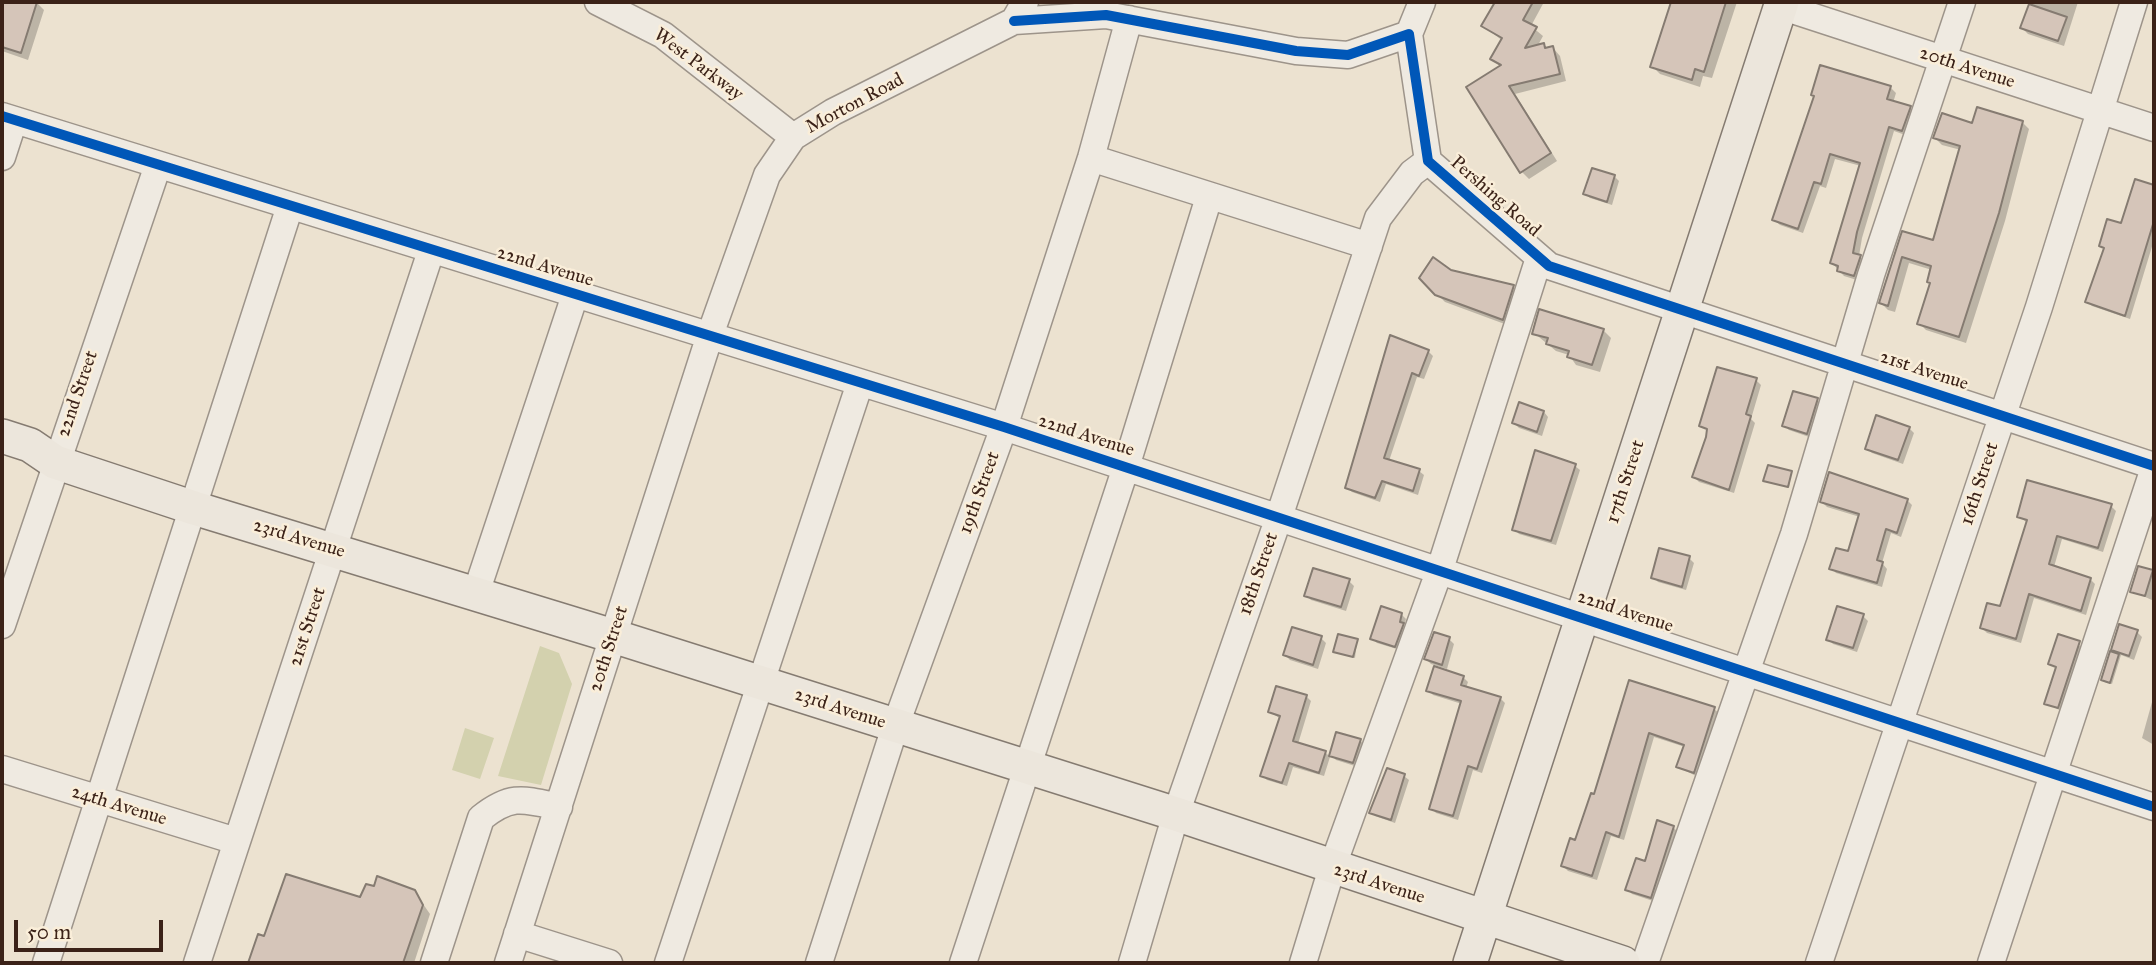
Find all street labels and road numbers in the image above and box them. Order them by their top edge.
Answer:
street label: West Parkway [649,24,747,106]
street label: 20th Avenue [1916,42,2018,94]
street label: Morton Road [802,69,908,139]
street label: Pershing Road [1445,152,1545,242]
street label: 22nd Avenue [494,242,596,292]
street label: 21st Avenue [1877,346,1971,396]
street label: 22nd Street [53,348,103,440]
street label: 22nd Avenue [1035,410,1137,462]
street label: 17th Street [1602,437,1650,527]
street label: 16th Street [1956,440,2004,528]
street label: 19th Street [955,449,1005,537]
street label: 23rd Avenue [250,514,348,564]
street label: 18th Street [1234,530,1284,618]
street label: 21st Street [285,585,331,669]
street label: 22nd Avenue [1574,586,1676,638]
street label: 20th Street [584,603,634,695]
street label: 23rd Avenue [791,684,889,734]
street label: 24th Avenue [69,781,169,831]
street label: 23rd Avenue [1330,859,1428,909]

